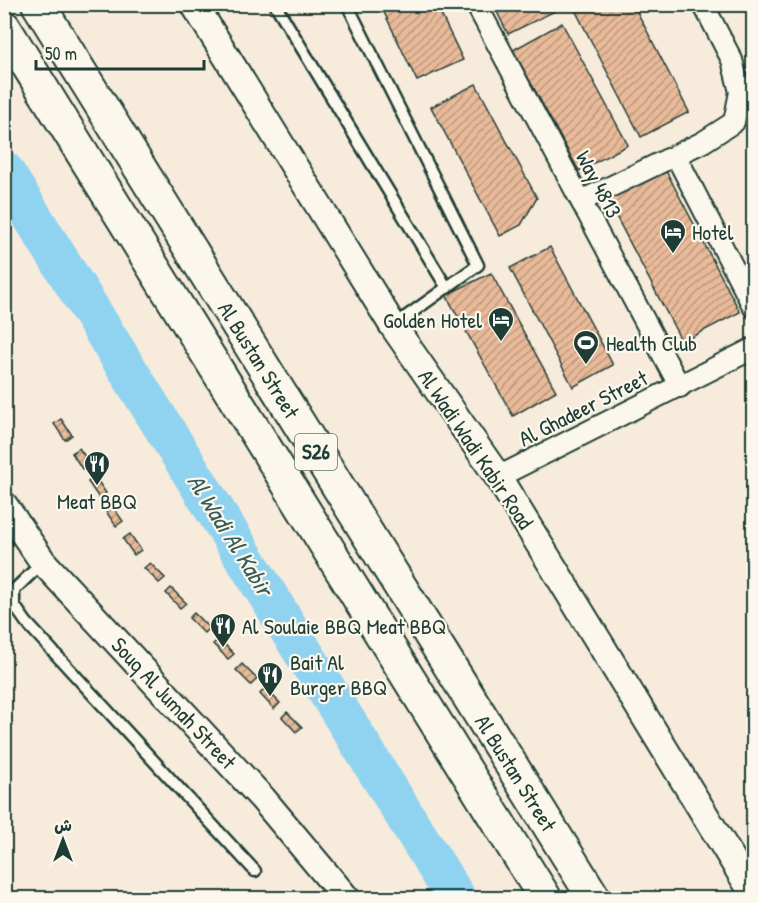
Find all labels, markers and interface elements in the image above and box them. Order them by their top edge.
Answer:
scale bar [36,33,204,71]
text: 50 m [45,41,77,66]
street label: Way 4813 [569,145,629,223]
hotel icon: Hotel [658,217,688,255]
place label: Hotel [692,217,733,247]
street label: Al Bustan Street [211,296,307,424]
place label: Golden Hotel [383,305,482,335]
hotel icon: Golden Hotel [486,305,516,343]
sports icon: Health Club [571,328,601,366]
place label: Health Club [606,328,697,358]
street label: Al Ghadeer Street [513,362,653,453]
street label: Al Wadi Wadi Kabir Road [411,363,541,535]
road number: S26 [295,434,337,470]
restaurant icon: Meat BBQ [82,449,112,487]
water label: Al Wadi Al Kabir [181,467,282,604]
place label: Meat BBQ [57,486,137,516]
restaurant icon: Al Soulaie BBQ Meat BBQ [208,611,238,649]
place label: Al Soulaie BBQ Meat BBQ [242,611,446,641]
street label: Souq Al Jumah Street [105,630,243,776]
place label: Bait Al Burger BBQ [290,647,387,702]
restaurant icon: Bait Al Burger BBQ [255,660,285,698]
street label: Al Bustan Street [468,709,564,837]
north arrow [33,810,93,870]
text: ش [54,814,72,836]

